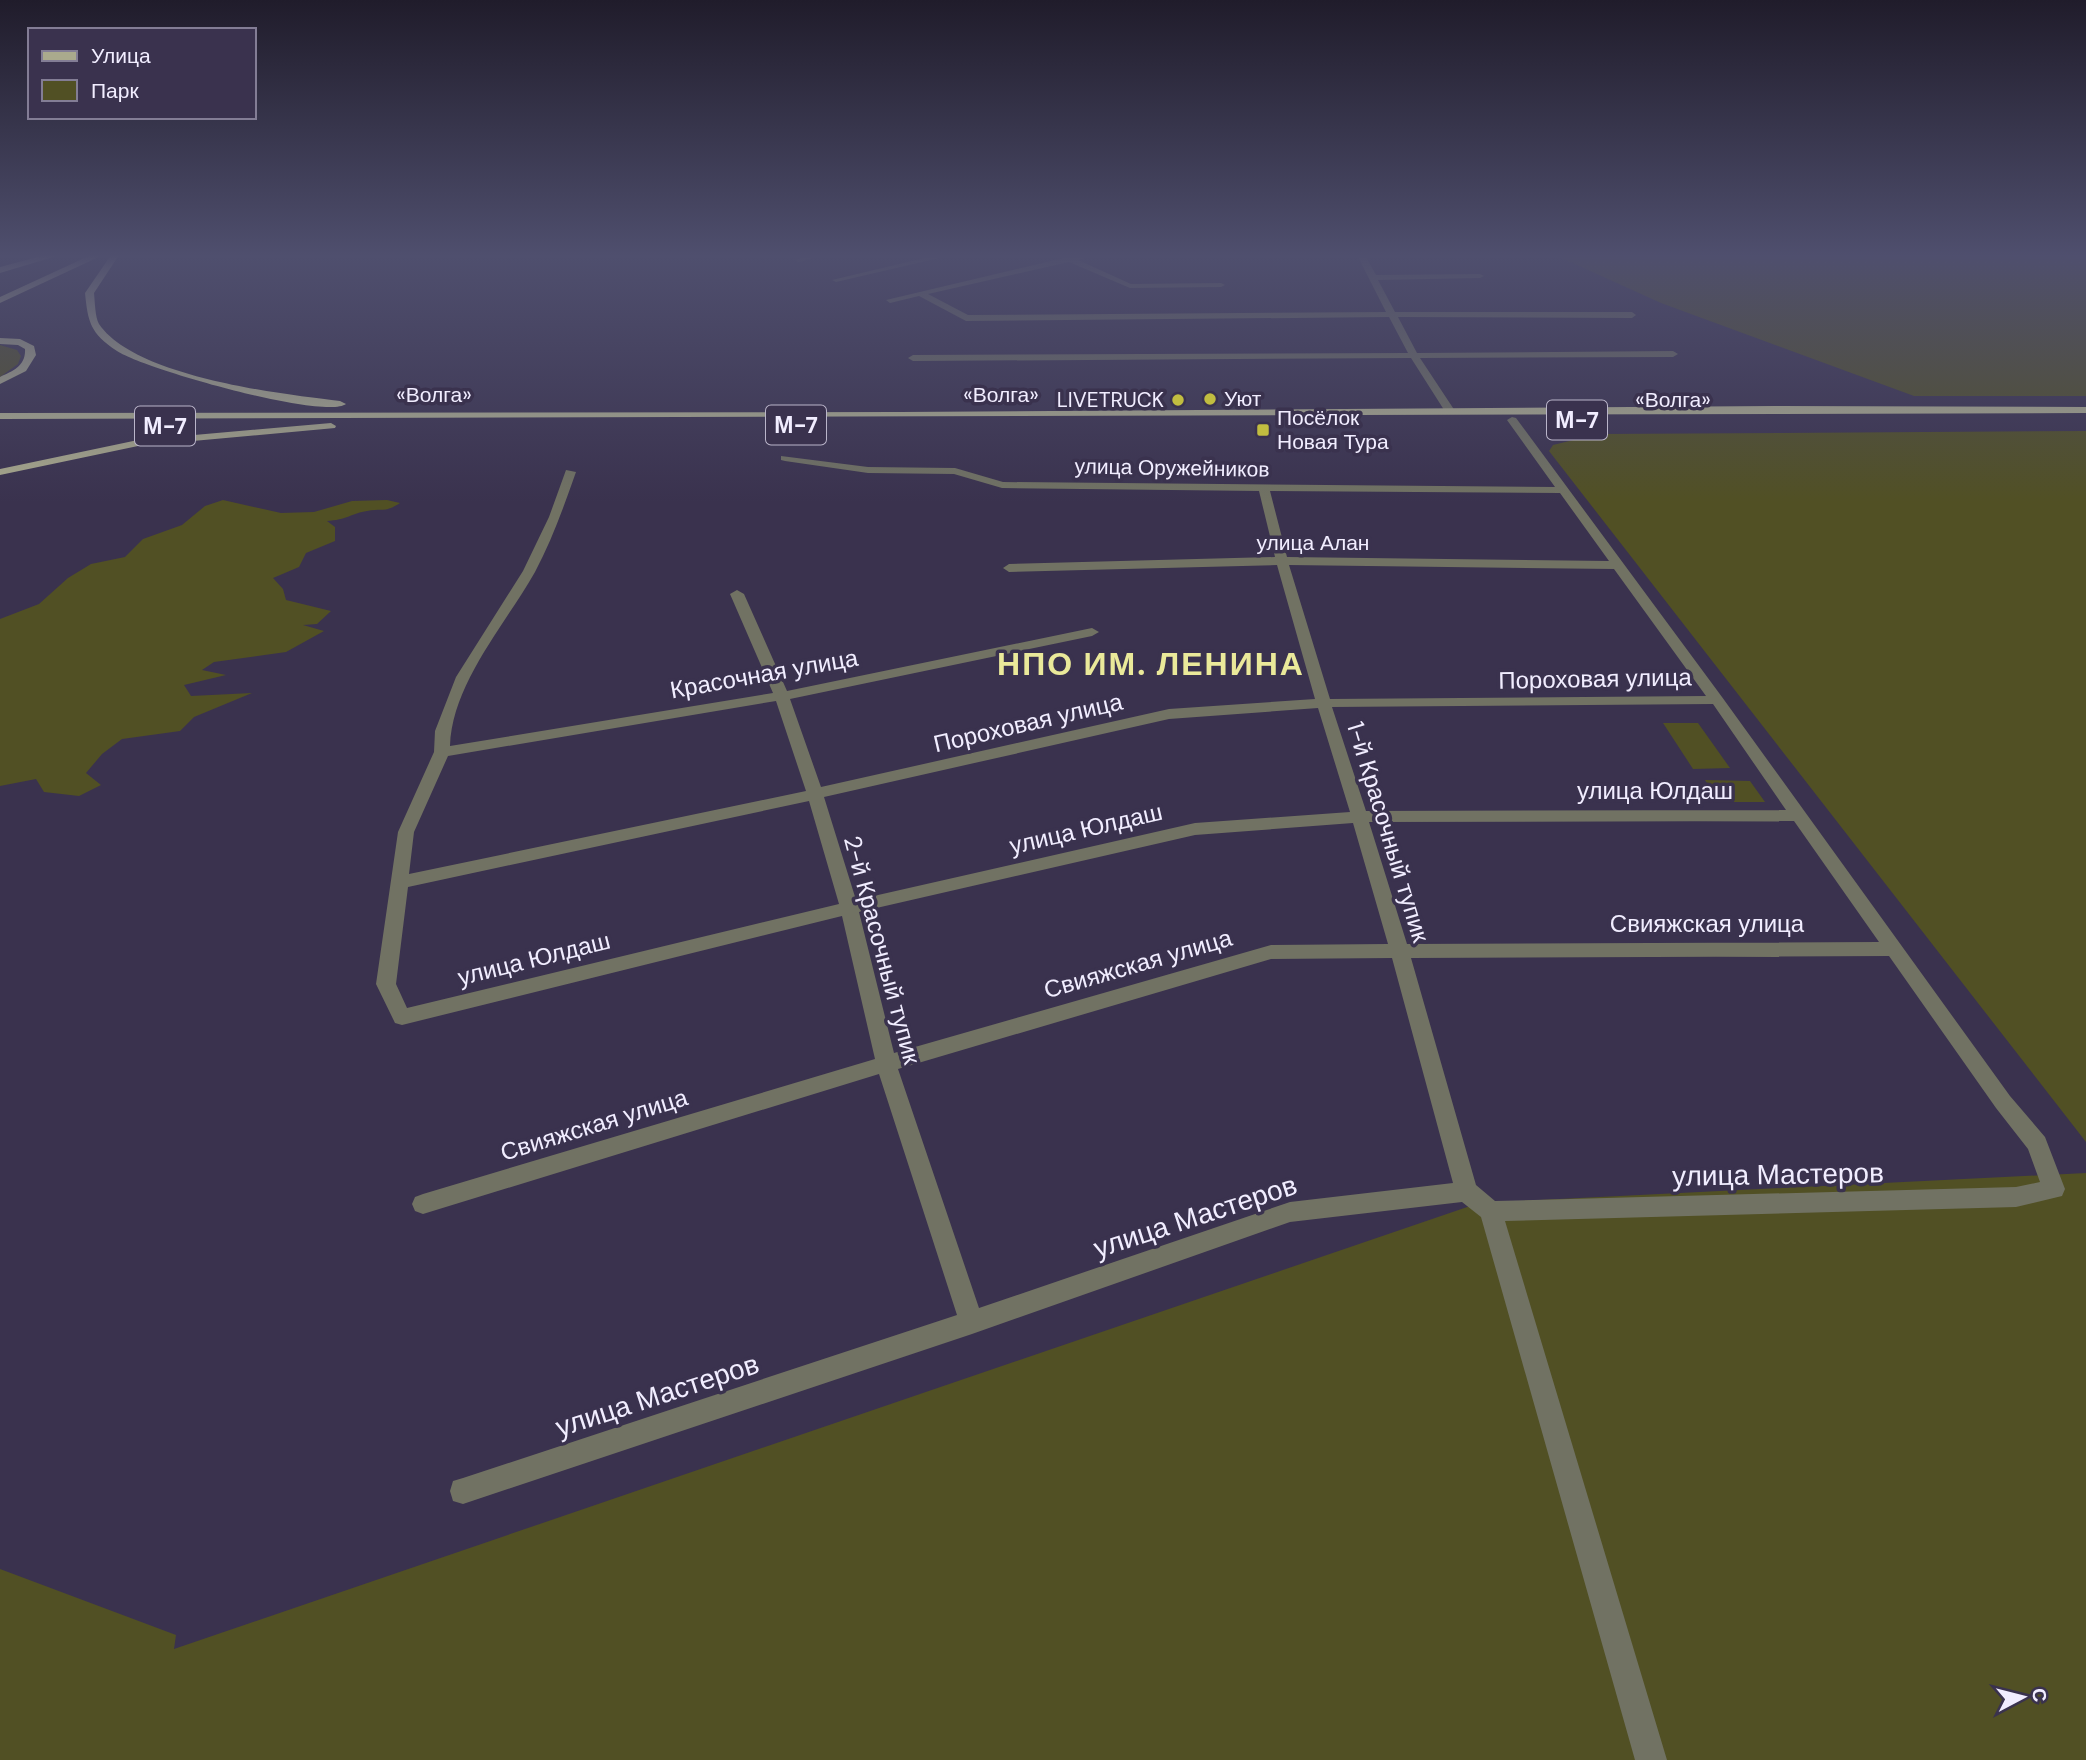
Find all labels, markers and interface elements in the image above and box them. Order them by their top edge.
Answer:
legend [28,28,256,119]
text: Улица [91,42,151,70]
text: Парк [91,77,139,105]
street label: «Волга» [396,381,472,409]
street label: «Волга» [963,381,1039,409]
place label: Уют [1224,385,1262,413]
place label: LIVETRUCK [1057,386,1164,414]
street label: «Волга» [1635,386,1711,414]
marker: Уют [1202,391,1218,407]
marker: LIVETRUCK [1170,392,1186,408]
road number: М-7 [1547,400,1607,440]
place label: Посёлок Новая Тура [1277,404,1389,456]
road number: М-7 [135,406,195,446]
road number: М-7 [766,406,826,444]
marker: Посёлок Новая Тура [1255,422,1271,438]
street label: улица Оружейников [1074,452,1270,484]
street label: улица Алан [1257,529,1369,557]
street label: Красочная улица [668,642,861,705]
district label: НПО ИМ. ЛЕНИНА [997,643,1305,685]
street label: Пороховая улица [1498,661,1693,696]
street label: Пороховая улица [930,686,1126,759]
street label: 1-й Красочный тупик [1340,718,1437,946]
street label: улица Юлдаш [1577,775,1733,806]
street label: улица Юлдаш [1006,796,1165,861]
street label: 2-й Красочный тупик [837,832,928,1068]
street label: Свияжская улица [1610,908,1805,939]
street label: Свияжская улица [1040,922,1236,1005]
street label: улица Юлдаш [454,925,613,992]
street label: Свияжская улица [496,1081,692,1168]
street label: улица Мастеров [1672,1154,1884,1195]
street label: улица Мастеров [1089,1166,1302,1267]
street label: улица Мастеров [551,1345,764,1446]
north arrow [1988,1662,2058,1732]
text: С [2026,1687,2053,1704]

